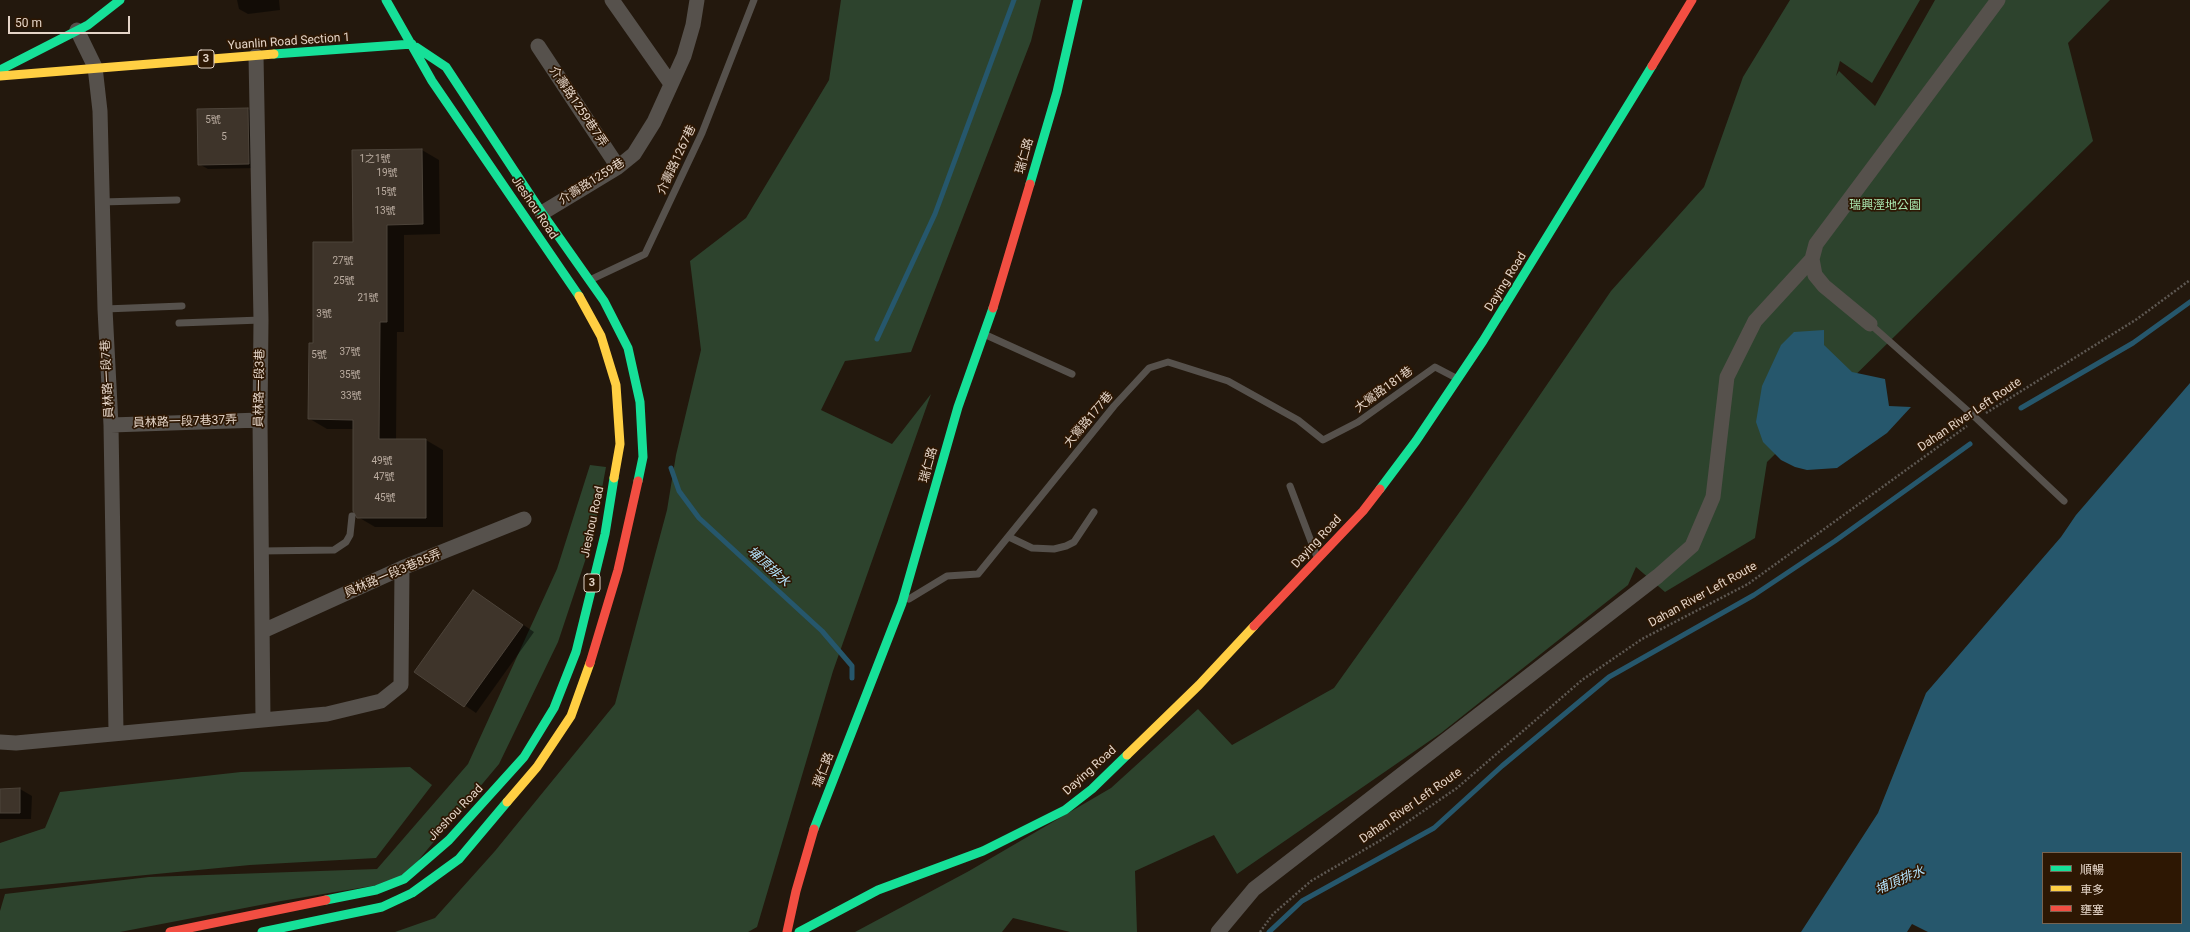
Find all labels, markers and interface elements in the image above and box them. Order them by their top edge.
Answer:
scale bar [10,8,132,34]
text: 50 m [15,16,42,30]
street label: Yuanlin Road Section 1 [227,31,351,53]
road number: 3 [198,50,214,68]
street label: 介壽路1259巷7弄 [546,64,610,150]
house number: 5號 [205,114,221,126]
street label: 介壽路1267巷 [655,123,699,197]
house number: 5 [221,131,227,143]
street label: 瑞仁路 [1013,137,1037,175]
house number: 1之1號 [359,153,391,165]
street label: 介壽路1259巷 [556,156,628,208]
house number: 19號 [376,167,398,179]
street label: Jieshou Road [508,174,560,242]
house number: 15號 [375,186,397,198]
park label: 瑞興溼地公園 [1849,199,1921,213]
house number: 13號 [374,205,396,217]
street label: Daying Road [1482,250,1530,314]
house number: 27號 [332,255,354,267]
house number: 25號 [333,275,355,287]
house number: 21號 [357,292,379,304]
house number: 3號 [316,308,332,320]
street label: 員林路一段7巷 [99,339,117,419]
house number: 37號 [339,346,361,358]
street label: 員林路一段3巷 [252,349,268,427]
house number: 5號 [311,349,327,361]
street label: 大鶯路181巷 [1352,364,1416,416]
house number: 35號 [339,369,361,381]
street label: Dahan River Left Route [1916,375,2024,455]
street label: 大鶯路177巷 [1062,389,1116,451]
house number: 33號 [340,390,362,402]
street label: 員林路一段7巷37弄 [133,413,237,431]
street label: 瑞仁路 [917,446,941,484]
house number: 49號 [371,455,393,467]
house number: 47號 [373,471,395,483]
street label: Jieshou Road [578,485,608,559]
house number: 45號 [374,492,396,504]
street label: Daying Road [1289,513,1345,571]
water label: 埔頂排水 [744,544,792,590]
street label: 員林路一段3巷85弄 [342,547,444,601]
street label: Dahan River Left Route [1646,559,1760,631]
road number: 3 [584,574,600,592]
street label: Daying Road [1060,743,1120,799]
street label: 瑞仁路 [811,751,837,789]
street label: Dahan River Left Route [1357,765,1465,847]
street label: Jieshou Road [426,782,486,844]
legend [2042,852,2182,924]
text: 順暢 [2080,863,2104,877]
water label: 埔頂排水 [1873,864,1927,898]
text: 車多 [2080,883,2104,897]
text: 壅塞 [2080,903,2104,917]

